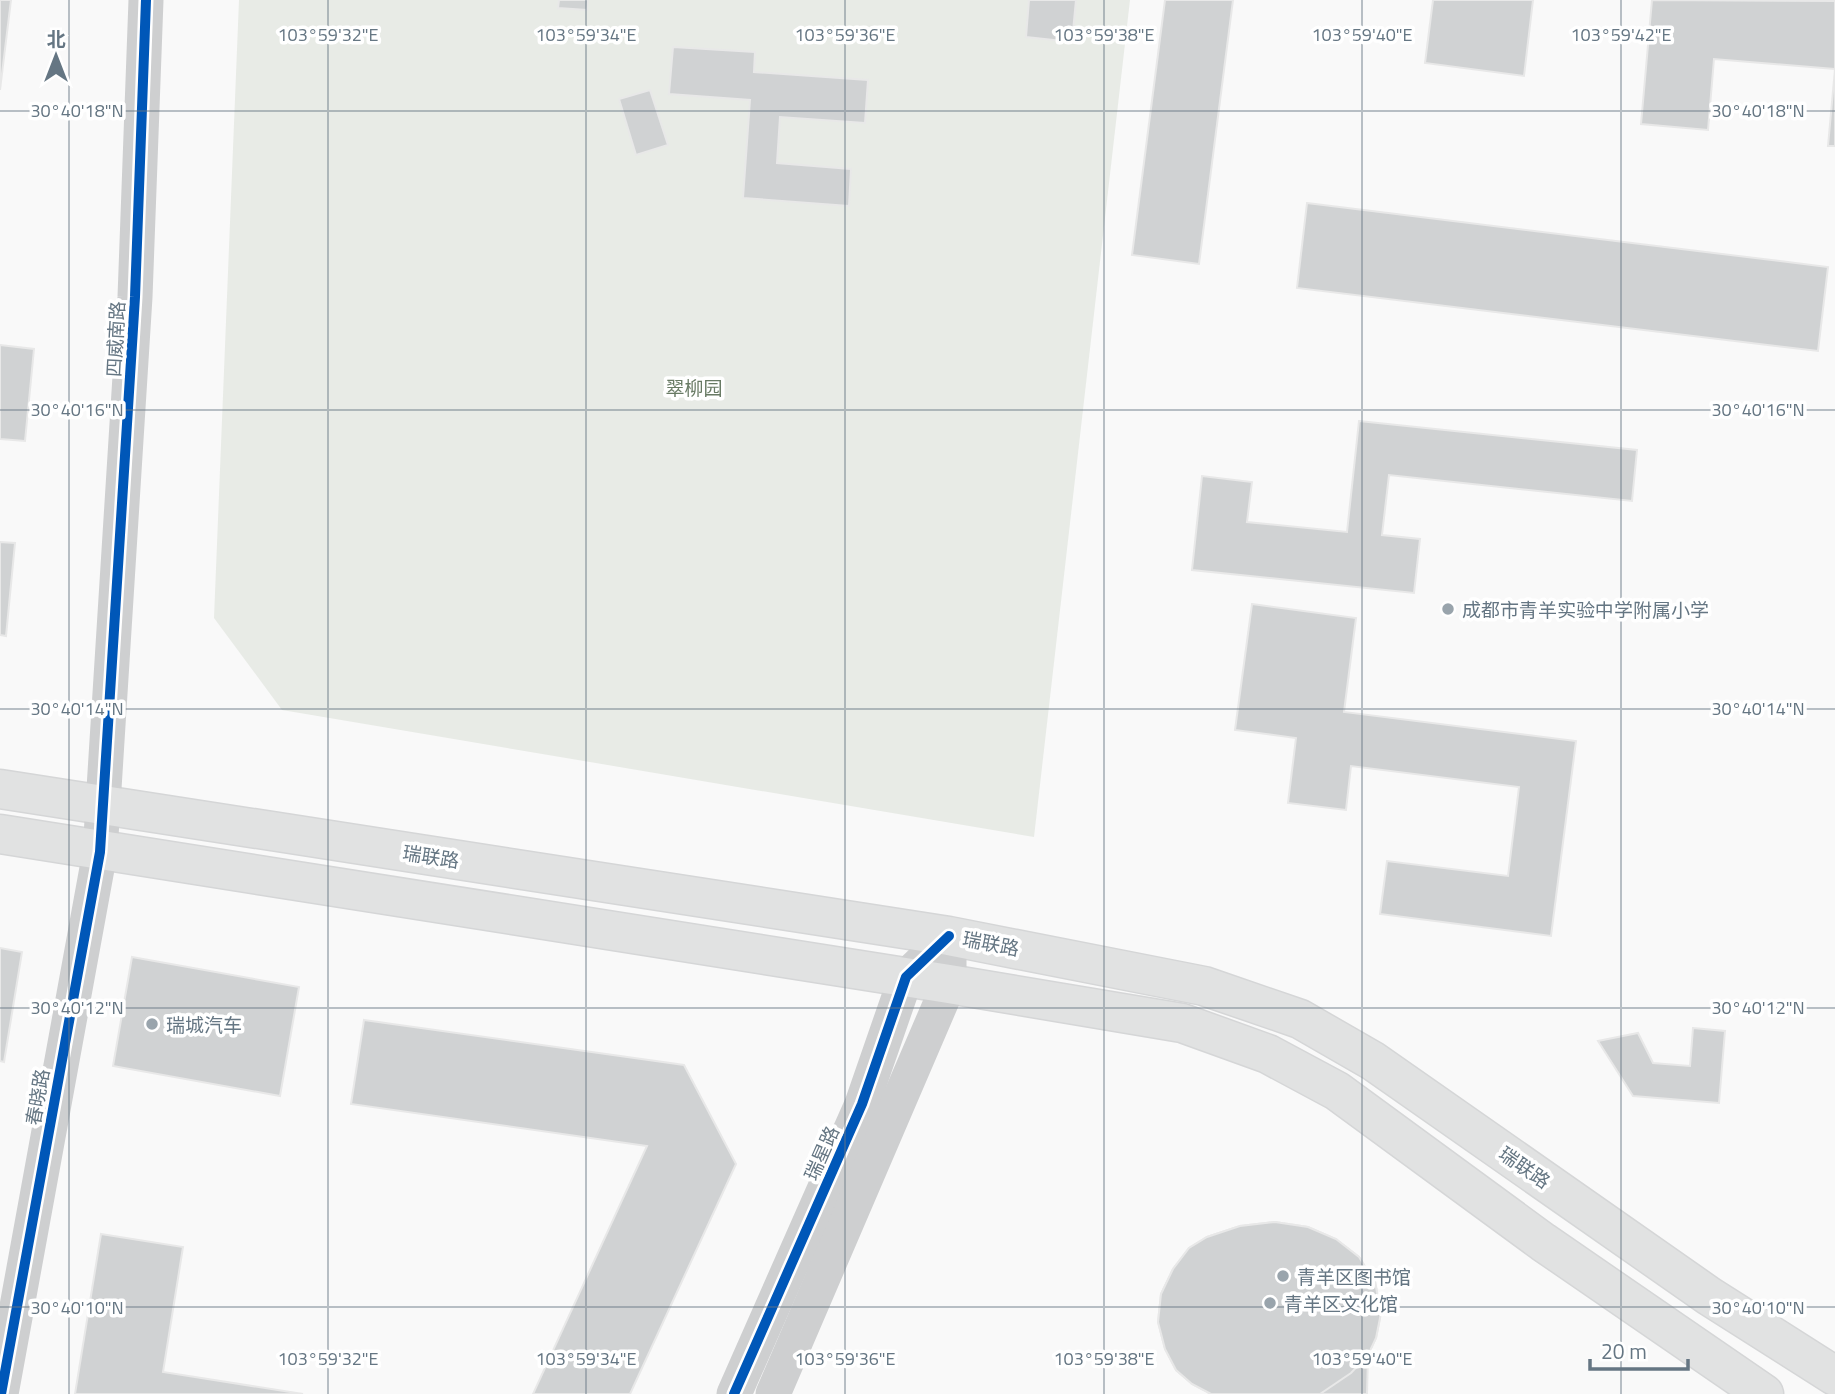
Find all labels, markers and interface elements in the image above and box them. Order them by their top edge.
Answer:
north arrow [21,21,91,91]
text: 103°59'32"E [277,21,379,48]
text: 103°59'34"E [535,21,637,48]
text: 103°59'36"E [794,21,896,48]
text: 103°59'38"E [1053,21,1155,48]
text: 103°59'40"E [1311,21,1413,48]
text: 103°59'42"E [1570,21,1672,48]
text: 北 [46,24,66,53]
text: 30°40'18"N [30,97,124,124]
text: 30°40'18"N [1711,97,1805,124]
street label: 四威南路 [99,300,131,378]
park label: 翠柳园 [665,373,723,402]
text: 30°40'16"N [30,396,124,423]
text: 30°40'16"N [1711,396,1805,423]
place label: 成都市青羊实验中学附属小学 [1462,595,1709,624]
marker: 成都市青羊实验中学附属小学 [1440,601,1456,617]
text: 30°40'14"N [30,695,124,722]
text: 30°40'14"N [1711,695,1805,722]
street label: 瑞联路 [401,837,461,875]
street label: 瑞联路 [960,923,1022,963]
text: 30°40'12"N [30,994,124,1021]
text: 30°40'12"N [1711,994,1805,1021]
place label: 瑞城汽车 [166,1010,242,1039]
marker: 瑞城汽车 [144,1016,160,1032]
street label: 春晓路 [18,1066,56,1128]
street label: 瑞星路 [796,1121,846,1185]
street label: 瑞联路 [1493,1139,1557,1195]
place label: 青羊区图书馆 [1297,1262,1411,1291]
marker: 青羊区图书馆 [1275,1268,1291,1284]
place label: 青羊区文化馆 [1284,1289,1398,1318]
text: 30°40'10"N [30,1294,124,1321]
text: 30°40'10"N [1711,1294,1805,1321]
marker: 青羊区文化馆 [1262,1295,1278,1311]
scale bar [1590,1328,1688,1372]
text: 20 m [1601,1335,1647,1367]
text: 103°59'32"E [277,1345,379,1372]
text: 103°59'34"E [535,1345,637,1372]
text: 103°59'36"E [794,1345,896,1372]
text: 103°59'38"E [1053,1345,1155,1372]
text: 103°59'40"E [1311,1345,1413,1372]

